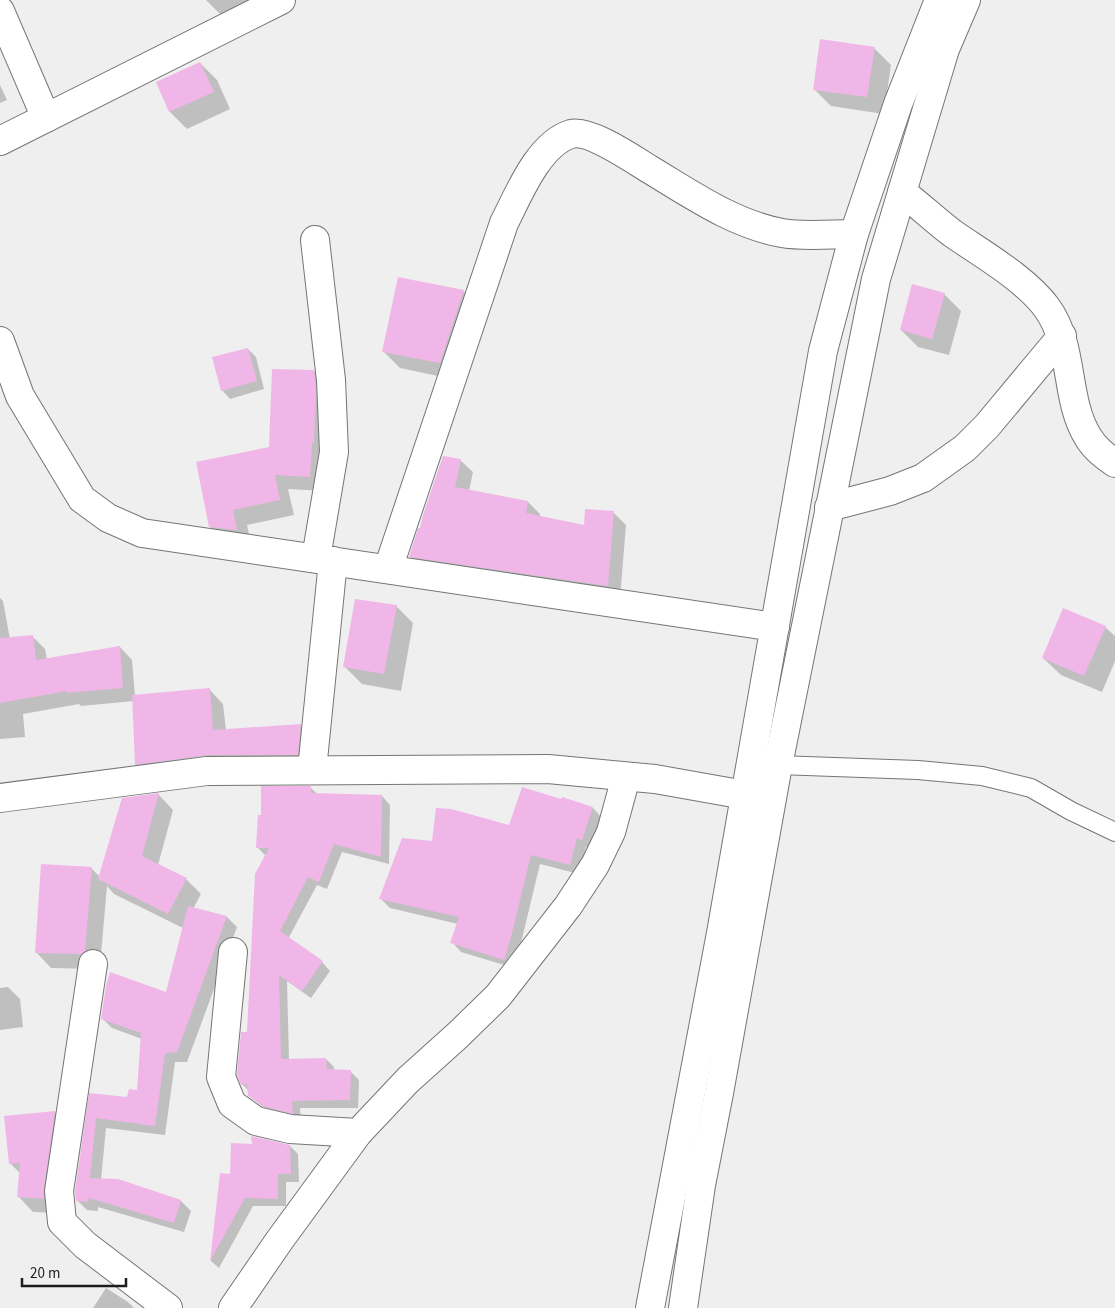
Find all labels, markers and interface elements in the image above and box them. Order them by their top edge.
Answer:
scale bar [22,1256,126,1288]
text: 20 m [30,1263,60,1284]

